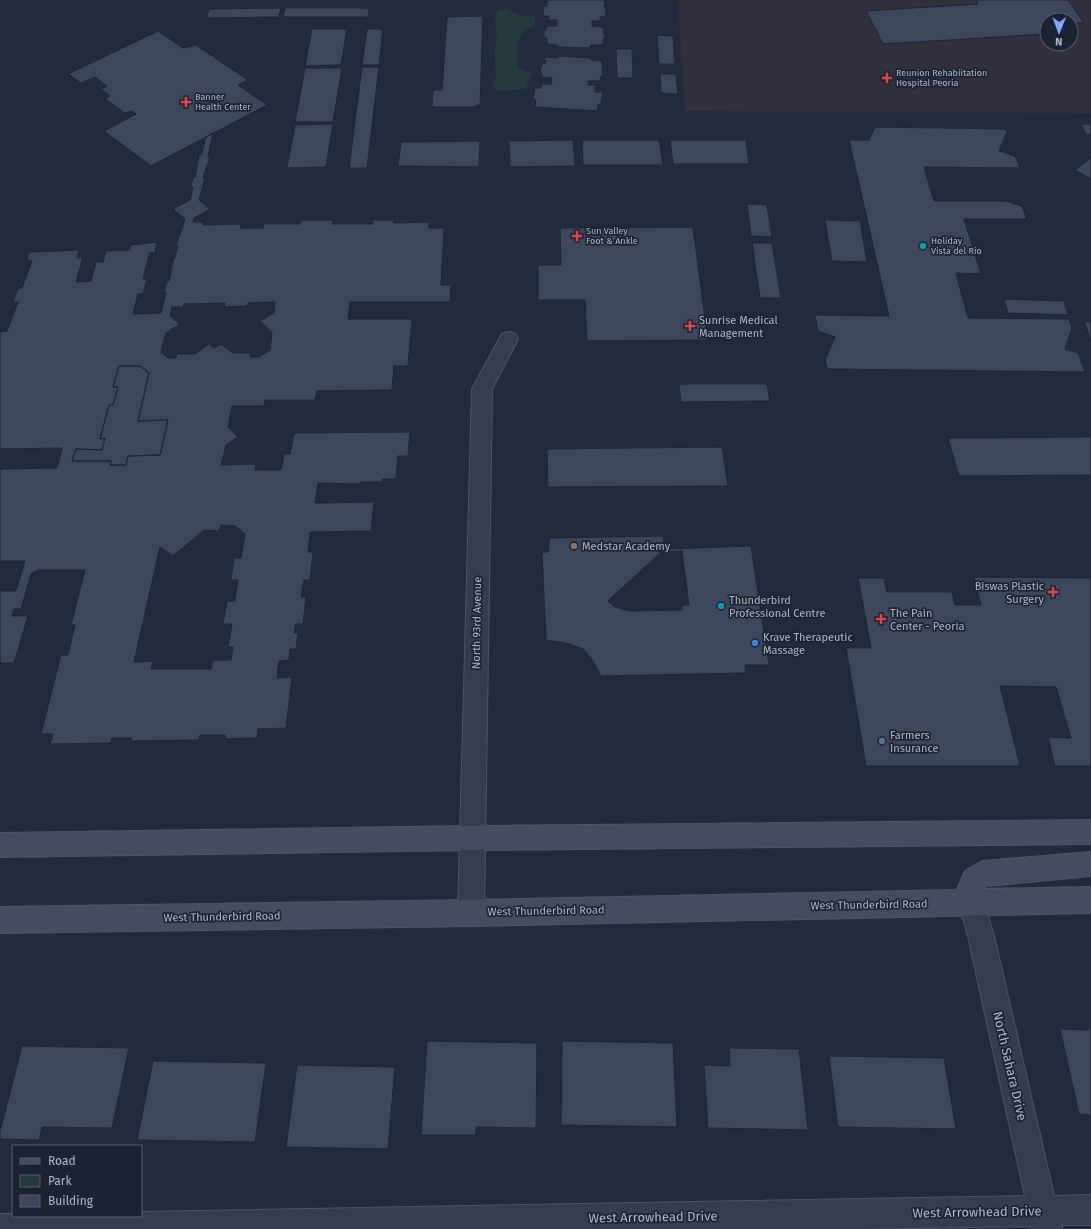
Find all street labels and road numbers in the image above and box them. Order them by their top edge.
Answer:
street label: North 93rd Avenue [470,577,484,669]
street label: West Thunderbird Road [810,897,928,913]
street label: West Thunderbird Road [487,903,605,919]
street label: West Thunderbird Road [163,909,281,925]
street label: North Sahara Drive [990,1010,1030,1122]
street label: West Arrowhead Drive [912,1203,1042,1221]
street label: West Arrowhead Drive [588,1208,718,1226]

